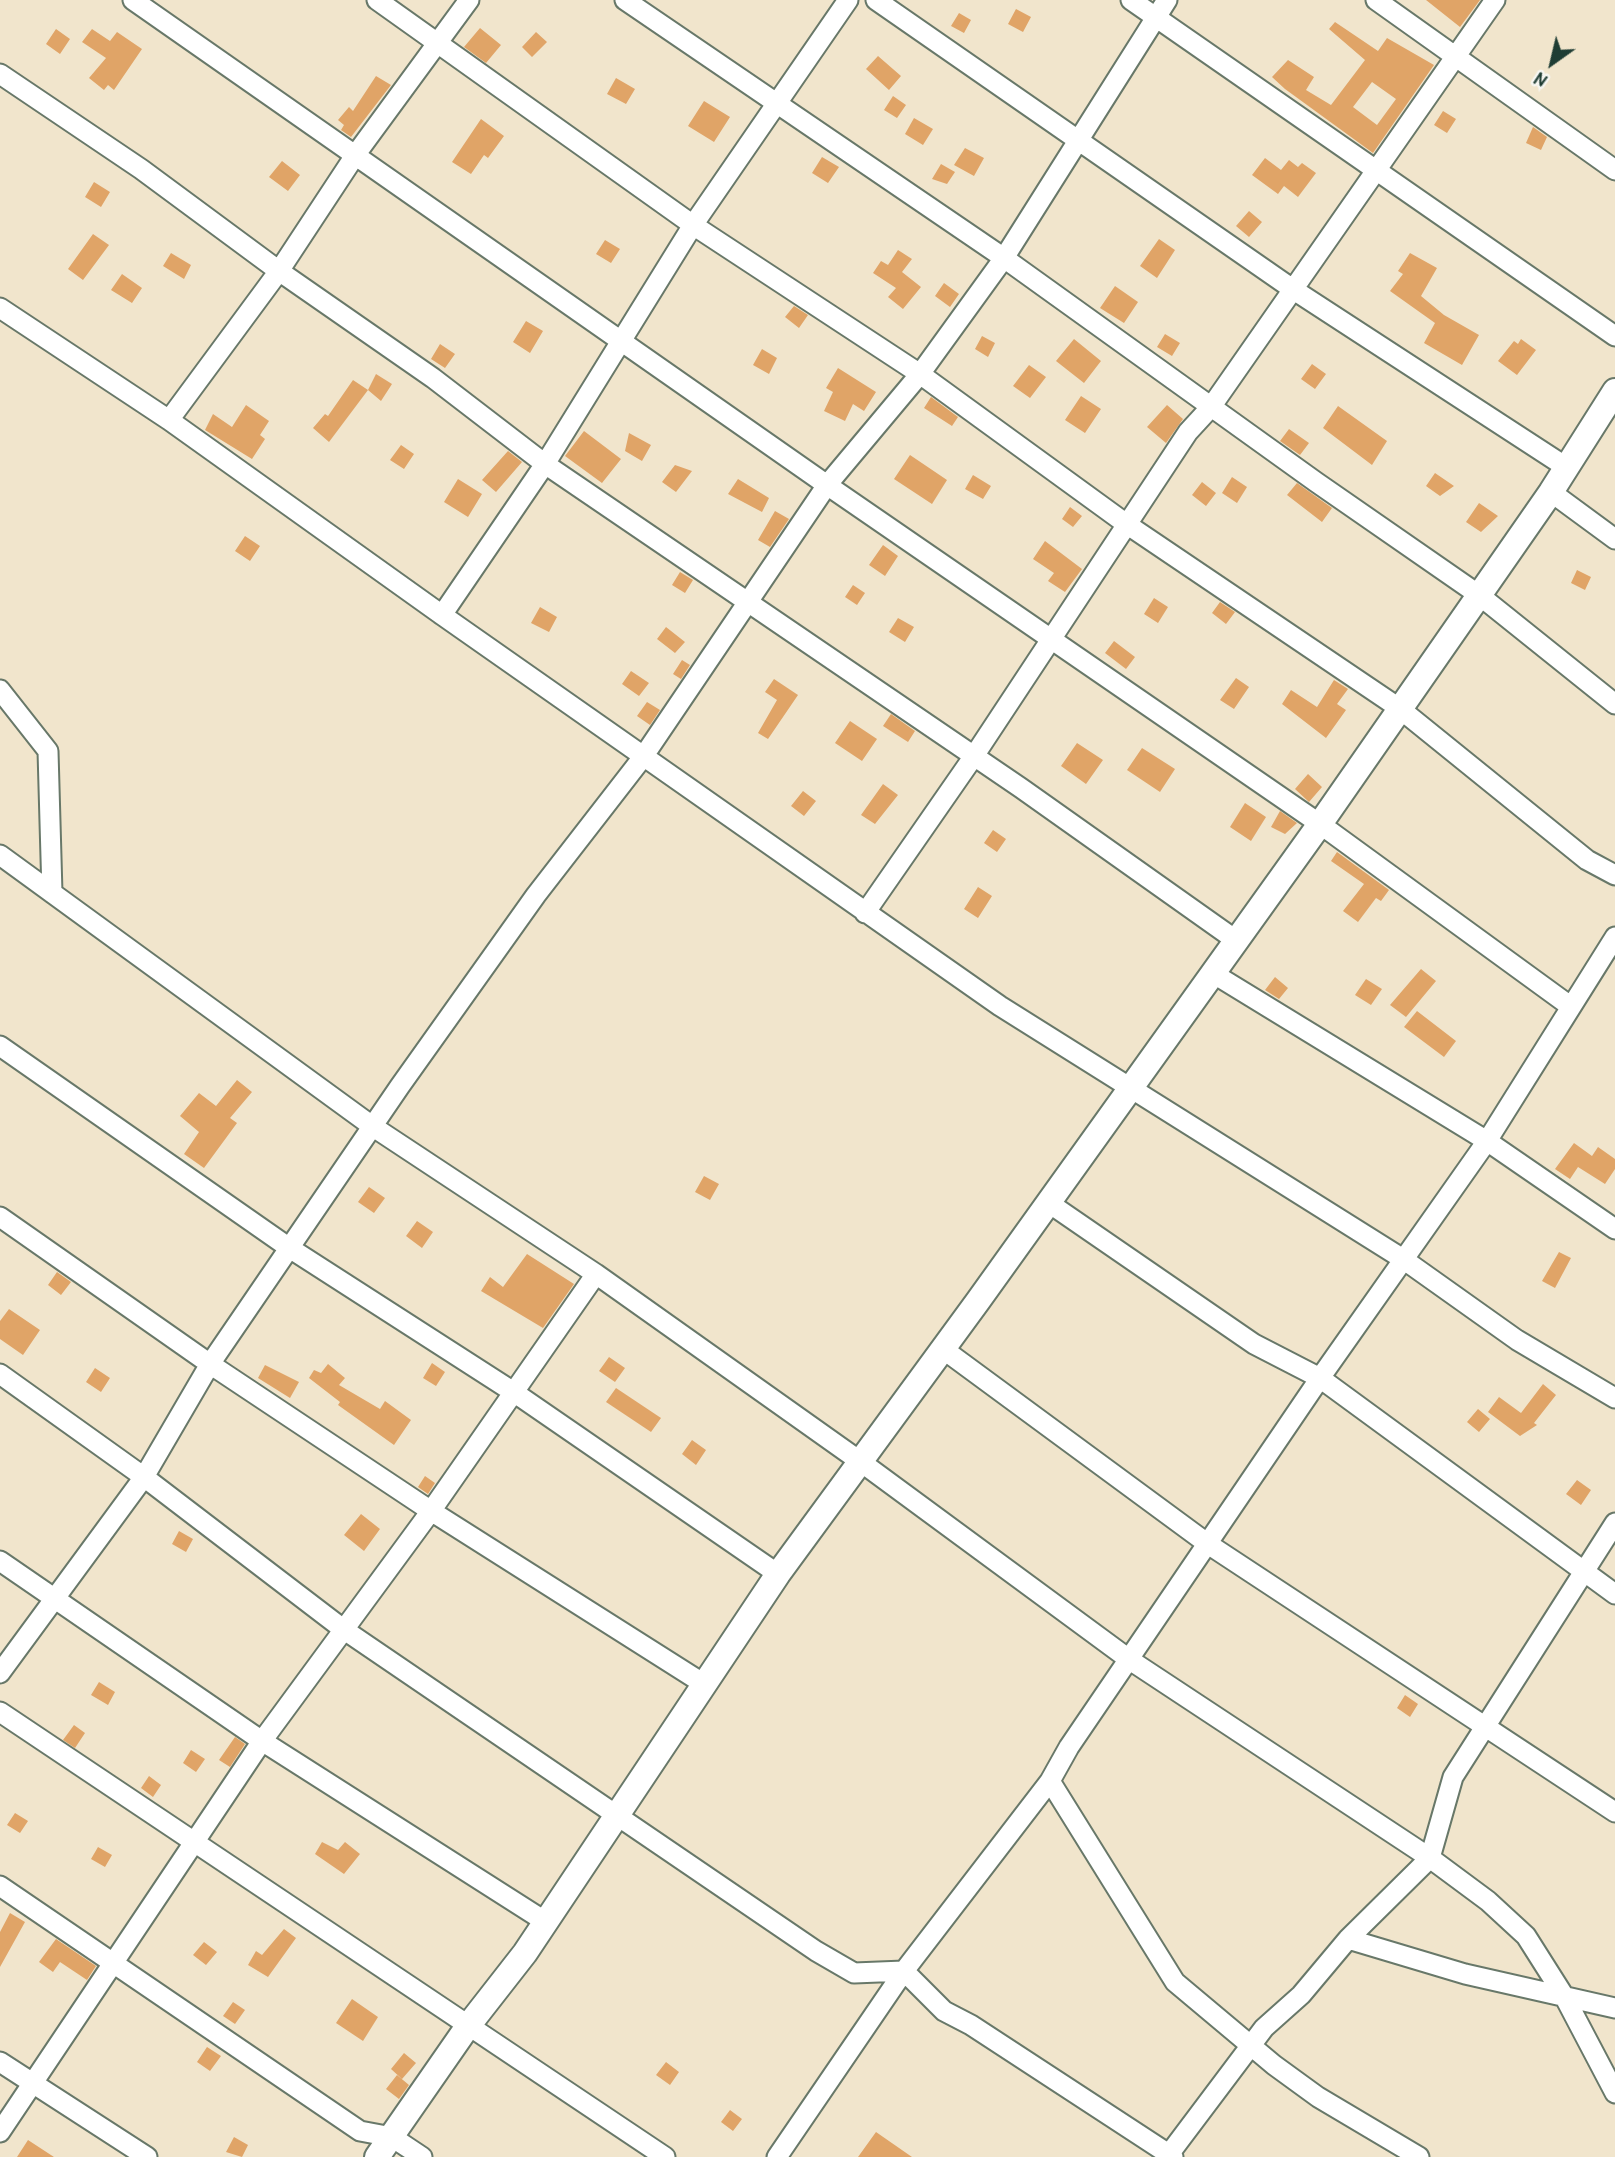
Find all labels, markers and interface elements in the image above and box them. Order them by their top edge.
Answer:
north arrow [1517,28,1587,98]
text: N [1529,67,1552,94]

